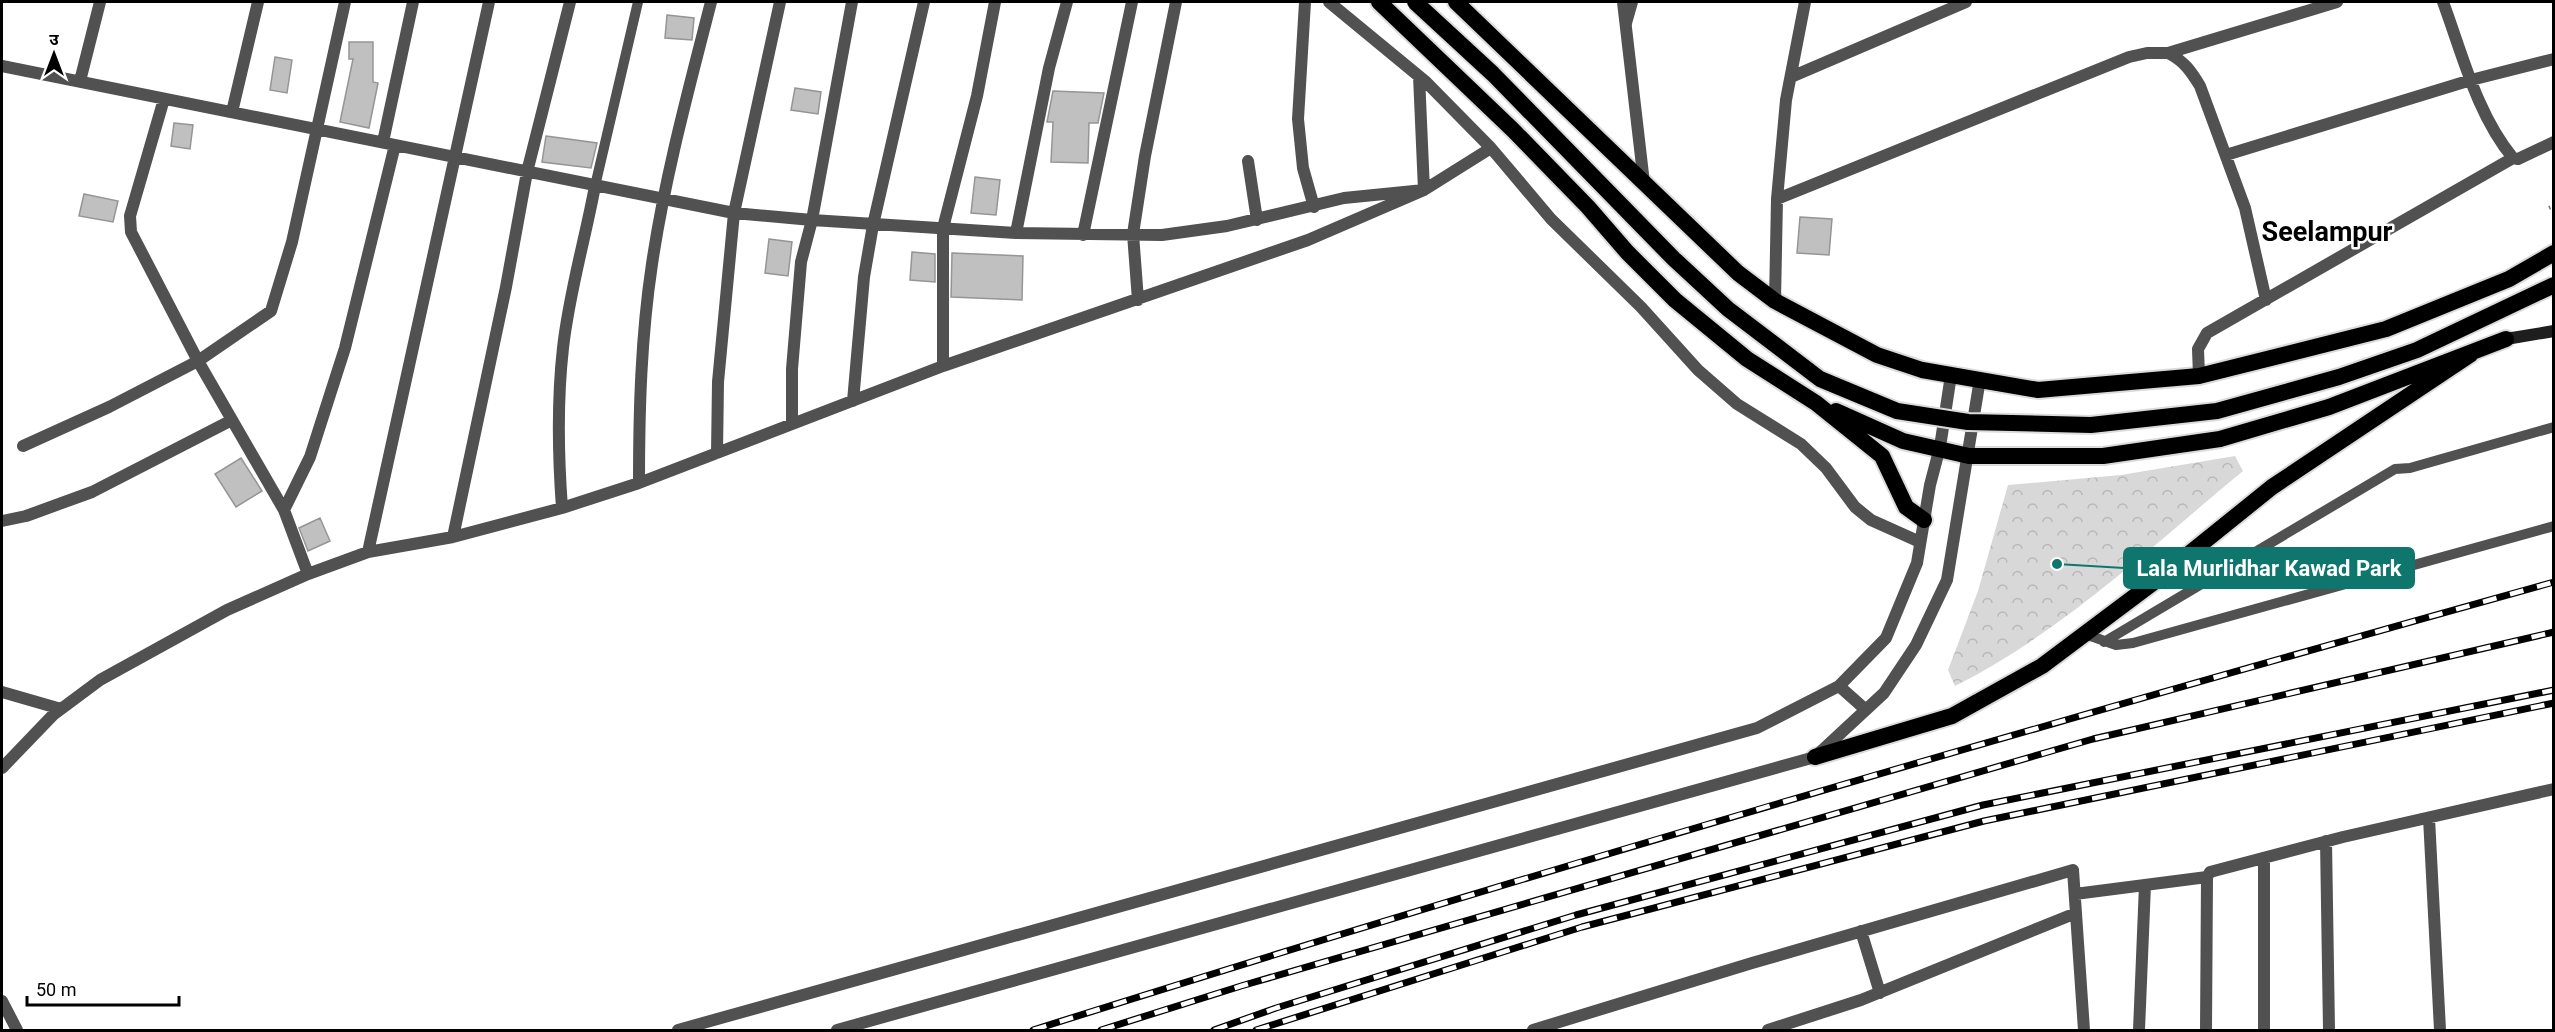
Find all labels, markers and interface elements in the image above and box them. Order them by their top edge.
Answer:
north arrow [24,24,84,84]
text: उ [49,30,59,49]
district label: Seelampur [2262,216,2393,248]
callout: Lala Murlidhar Kawad Park [2124,548,2414,588]
text: Lala Murlidhar Kawad Park [2136,556,2402,581]
scale bar [27,969,178,1007]
text: 50 m [36,979,76,1000]

